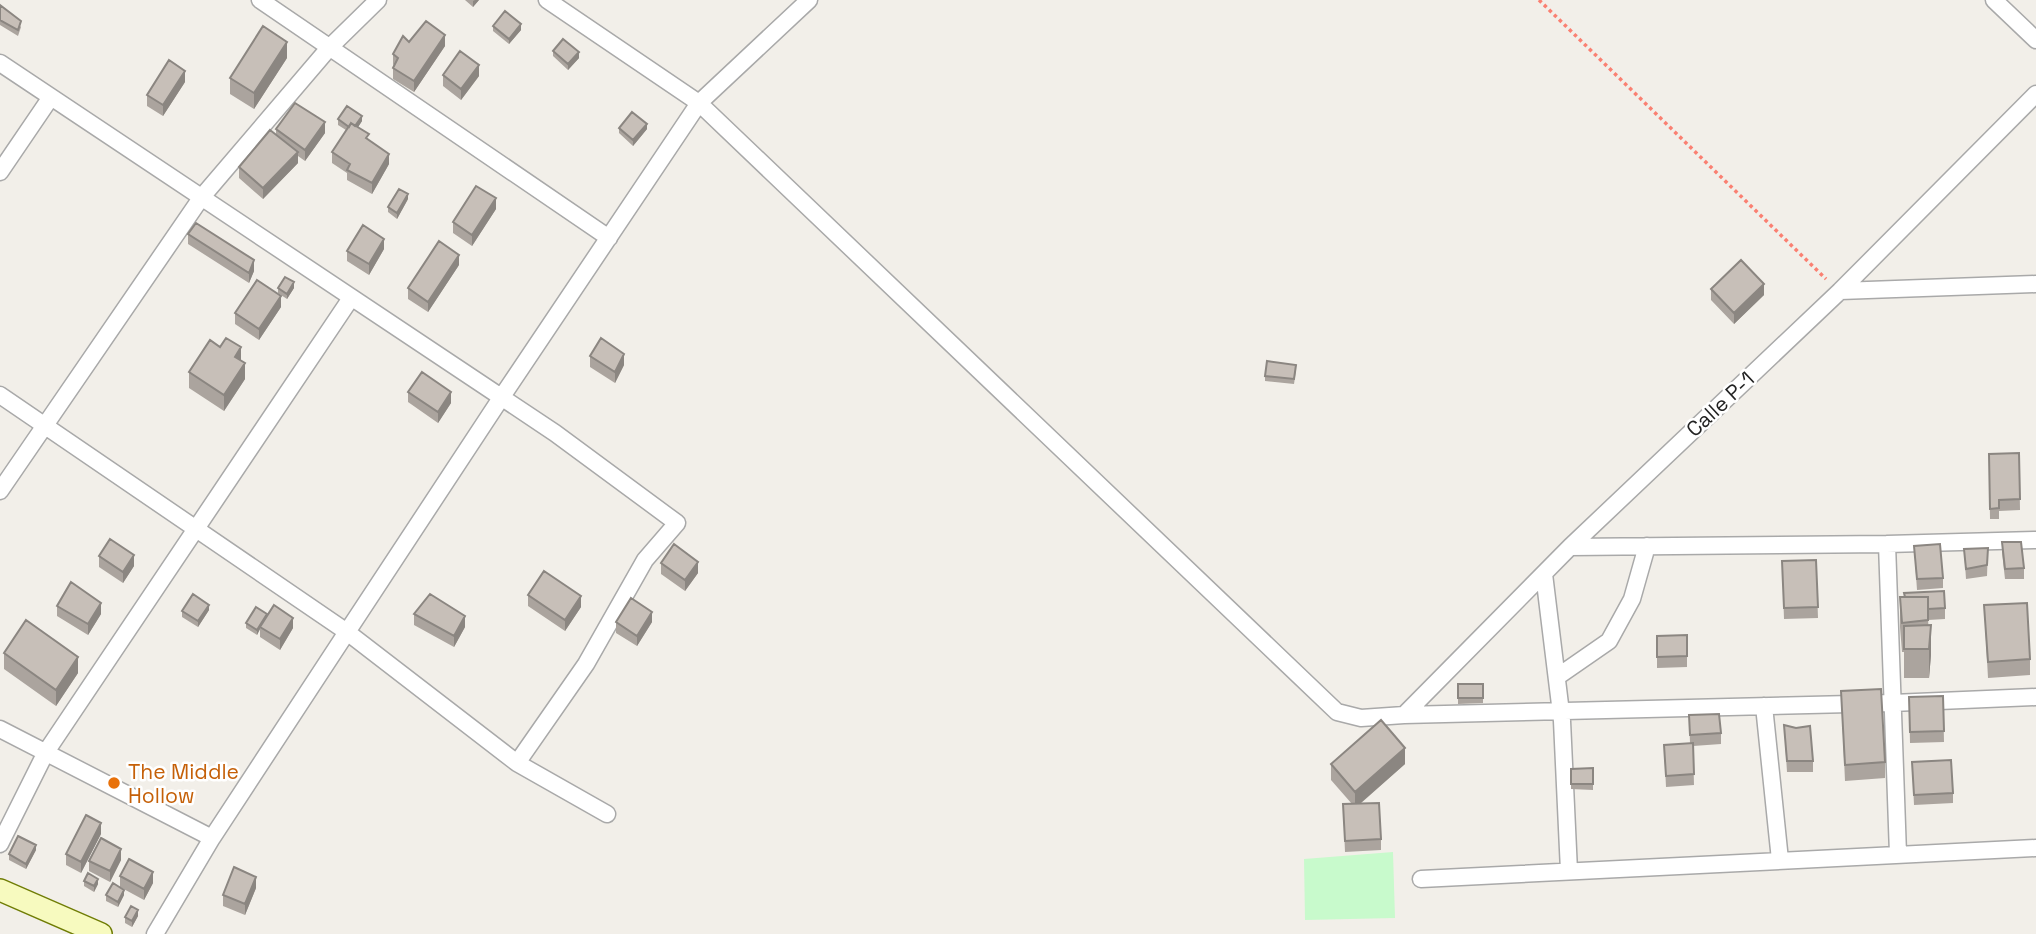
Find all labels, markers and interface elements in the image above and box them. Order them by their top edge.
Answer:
street label: Calle P-1 [1680,366,1760,442]
place label: The Middle Hollow [128,758,239,809]
marker: The Middle Hollow [106,775,122,791]

